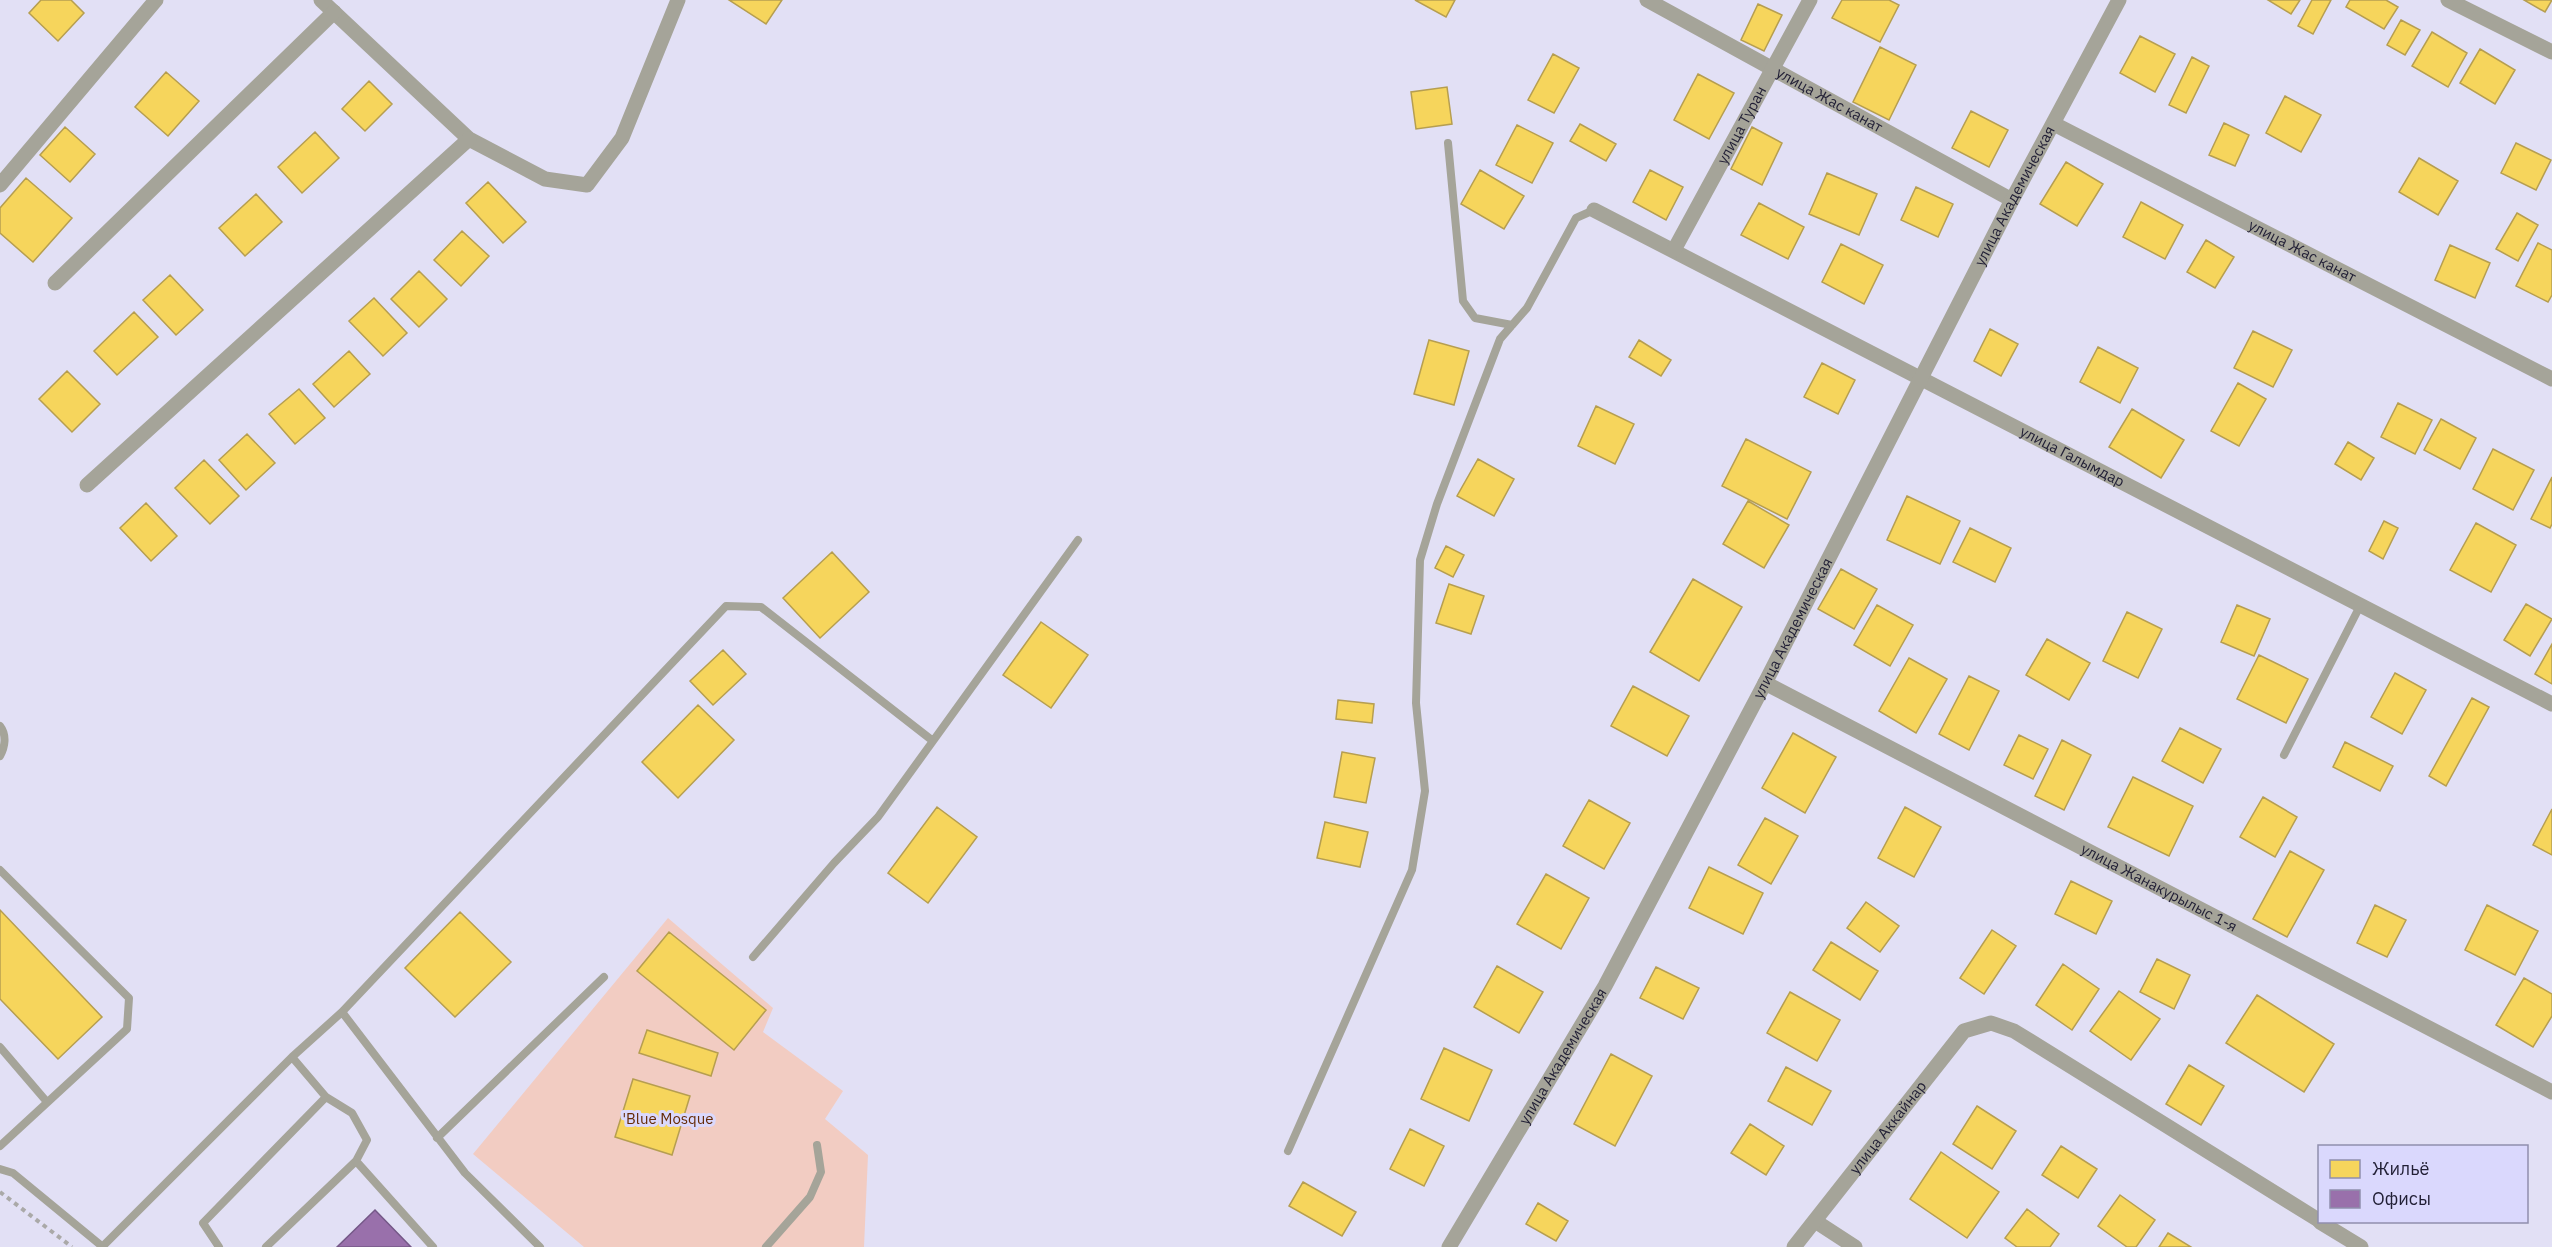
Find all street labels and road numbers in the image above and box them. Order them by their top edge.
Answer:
street label: улица Жас канат [1773,63,1886,136]
street label: улица Туран [1712,83,1770,167]
street label: улица Академическая [1970,122,2059,269]
street label: улица Жас канат [2245,215,2360,286]
street label: улица Галымдар [2017,421,2128,491]
street label: улица Академическая [1748,555,1836,702]
street label: улица Жанакурылыс 1-я [2078,839,2241,936]
street label: улица Академическая [1514,984,1611,1128]
street label: улица Аккайнар [1845,1077,1930,1178]

